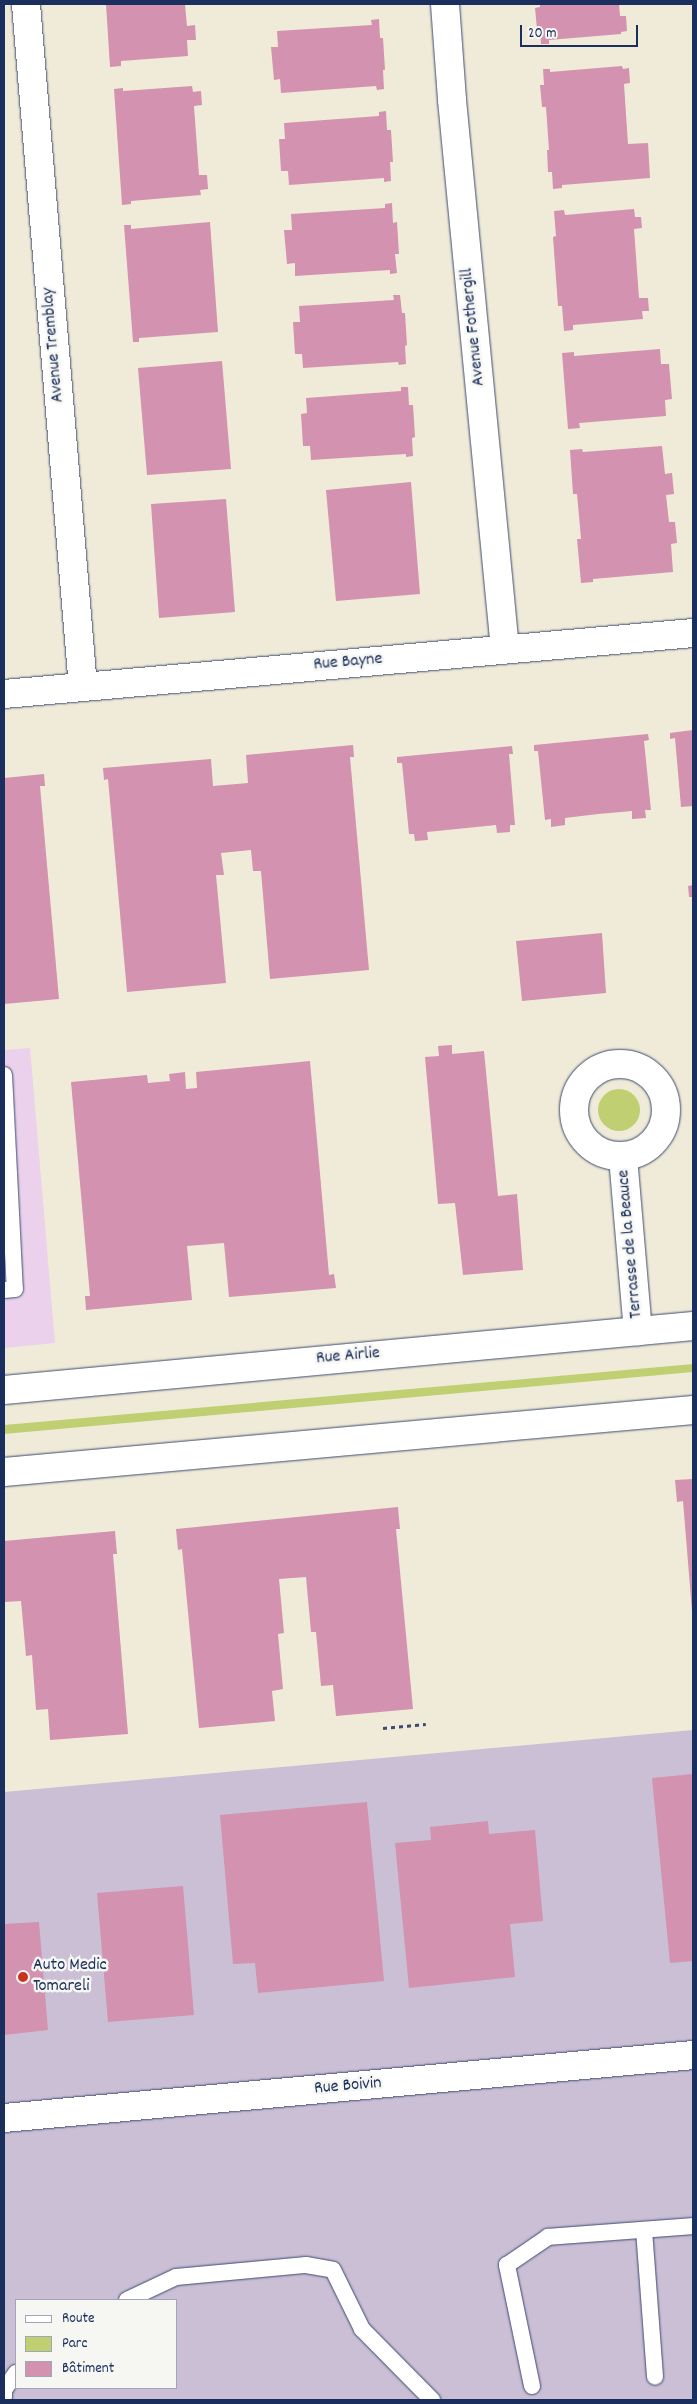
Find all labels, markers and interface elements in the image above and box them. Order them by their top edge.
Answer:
scale bar [522,15,640,47]
text: 20 m [528,23,556,45]
street label: Avenue Fothergill [457,267,491,387]
street label: Avenue Tremblay [38,287,70,403]
street label: Rue Bayne [313,649,383,677]
street label: Terrasse de la Beauce [614,1169,648,1319]
street label: Rue Airlie [315,1343,381,1371]
place label: Auto Medic Tomareli [33,1956,107,1998]
marker: Auto Medic Tomareli [17,1971,29,1983]
street label: Rue Boivin [313,2073,383,2101]
legend [15,2299,178,2389]
text: Route [62,2308,95,2330]
text: Parc [62,2333,87,2355]
text: Bâtiment [62,2358,114,2380]

